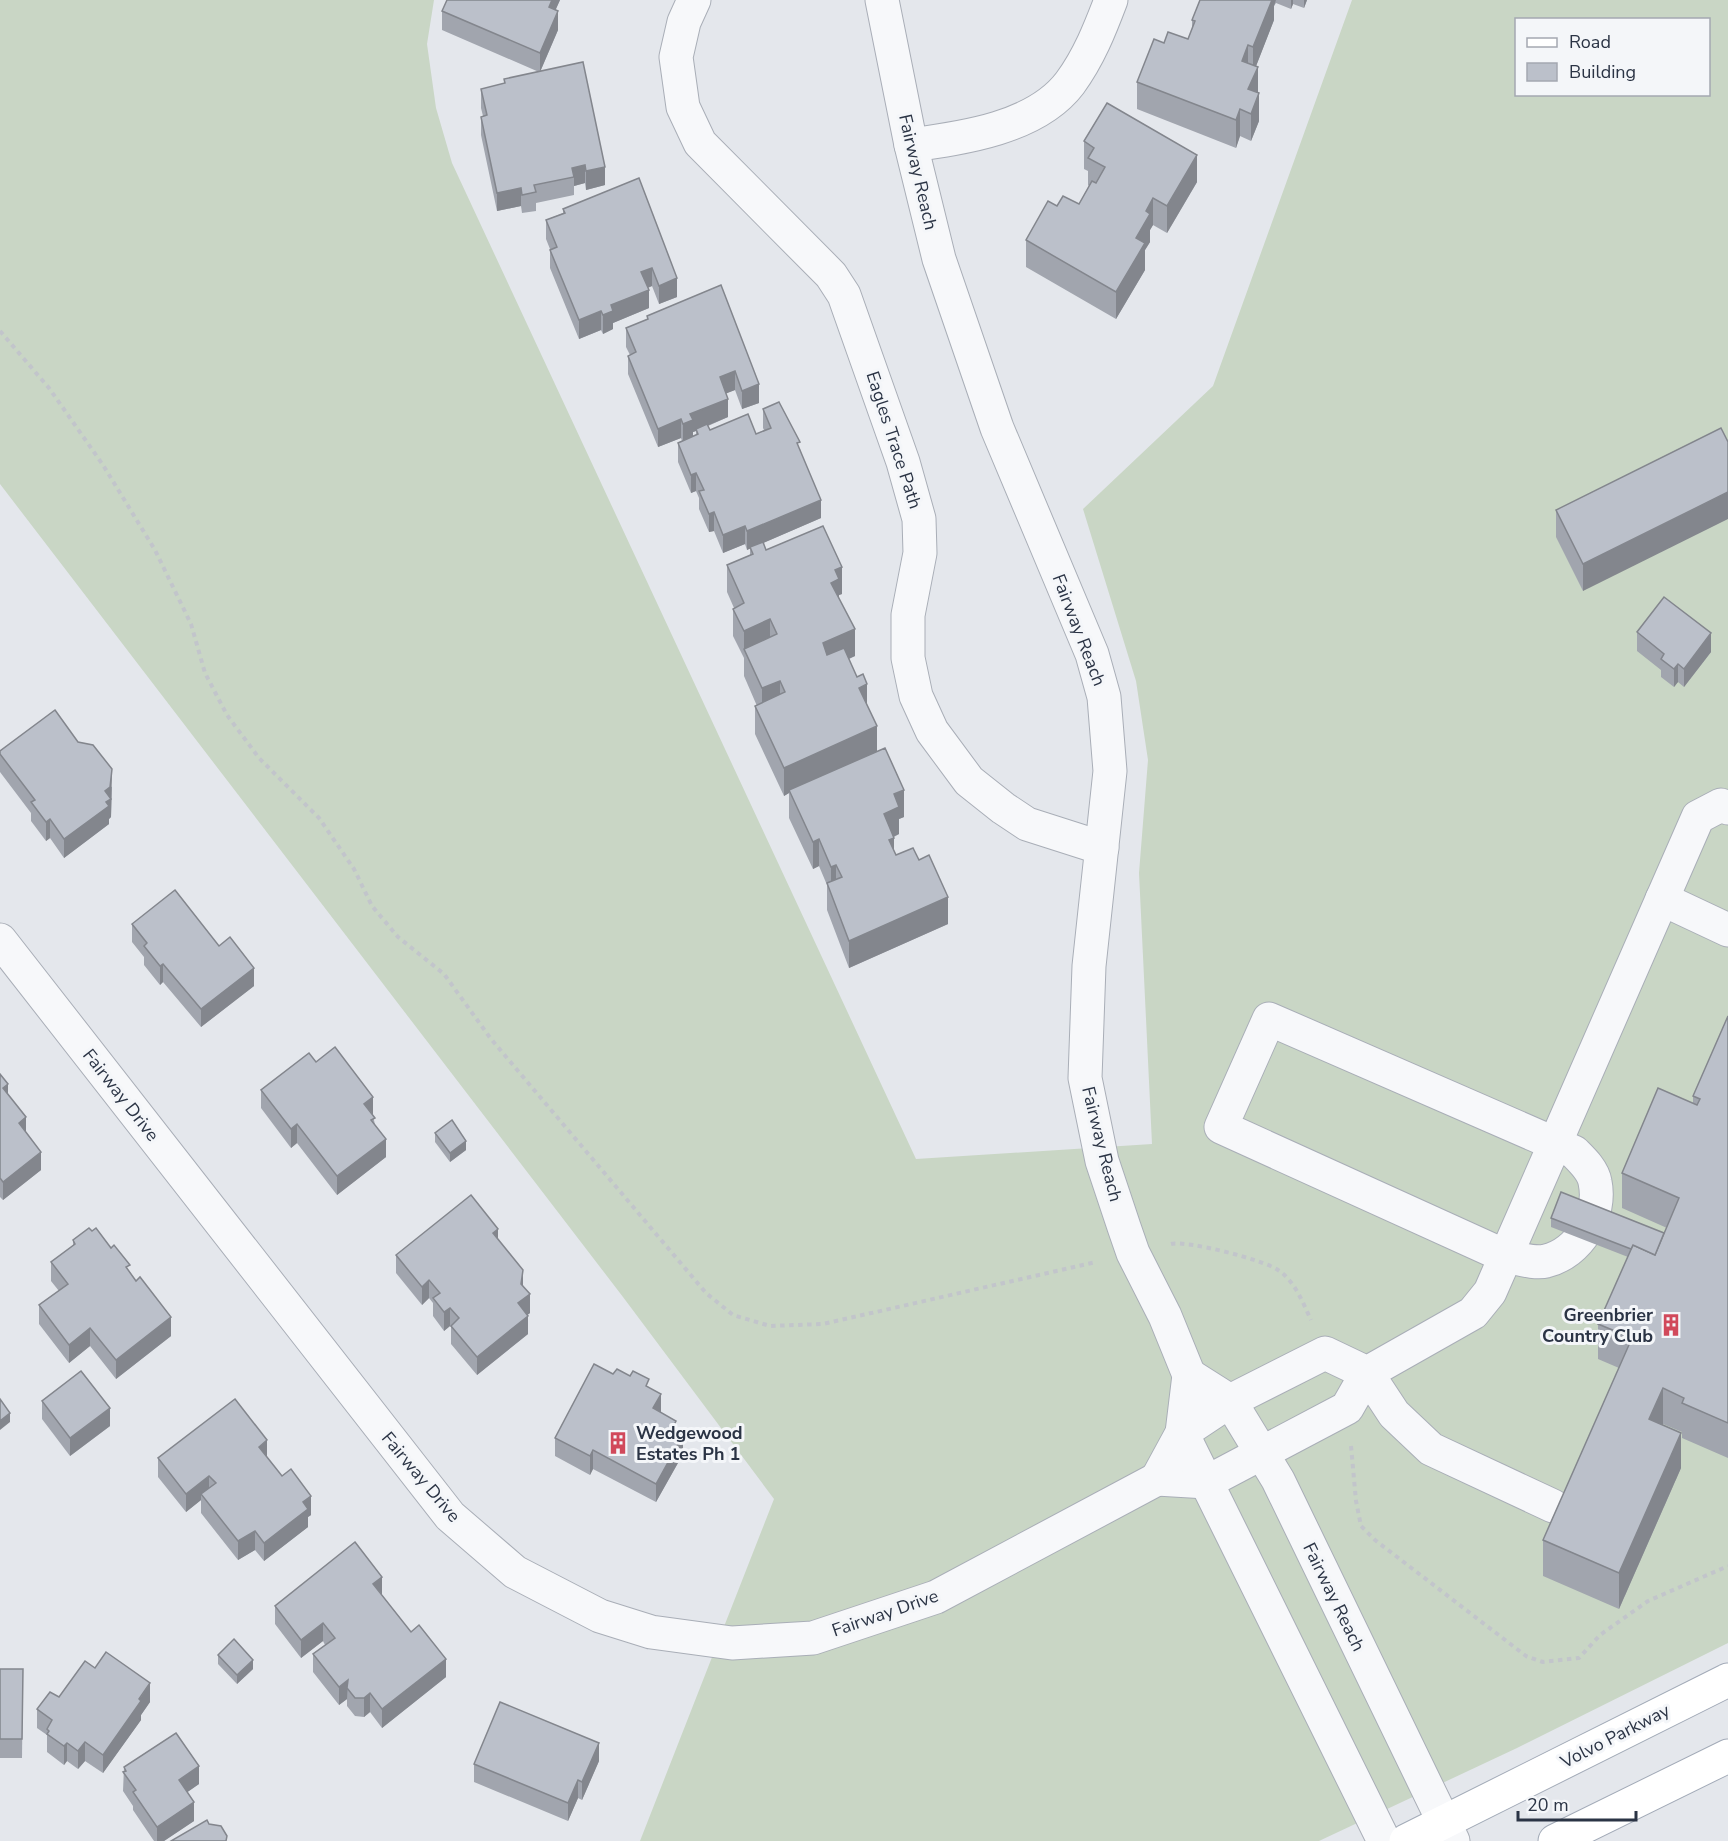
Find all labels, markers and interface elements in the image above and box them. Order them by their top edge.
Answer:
legend [1515,18,1710,96]
text: Road [1569,30,1611,54]
text: Building [1569,60,1636,84]
street label: Fairway Reach [893,112,943,232]
street label: Eagles Trace Path [860,368,928,512]
street label: Fairway Reach [1047,571,1111,689]
street label: Fairway Drive [77,1044,165,1146]
street label: Fairway Reach [1076,1084,1128,1204]
place label: Greenbrier Country Club [1542,1303,1653,1348]
building icon: Greenbrier Country Club [1658,1312,1684,1338]
place label: Wedgewood Estates Ph 1 [636,1421,743,1466]
street label: Fairway Drive [376,1427,466,1527]
building icon: Wedgewood Estates Ph 1 [605,1430,631,1456]
street label: Fairway Reach [1297,1539,1371,1655]
street label: Fairway Drive [829,1584,941,1642]
street label: Volvo Parkway [1555,1698,1674,1774]
scale bar [1518,1784,1636,1822]
text: 20 m [1527,1793,1569,1817]

